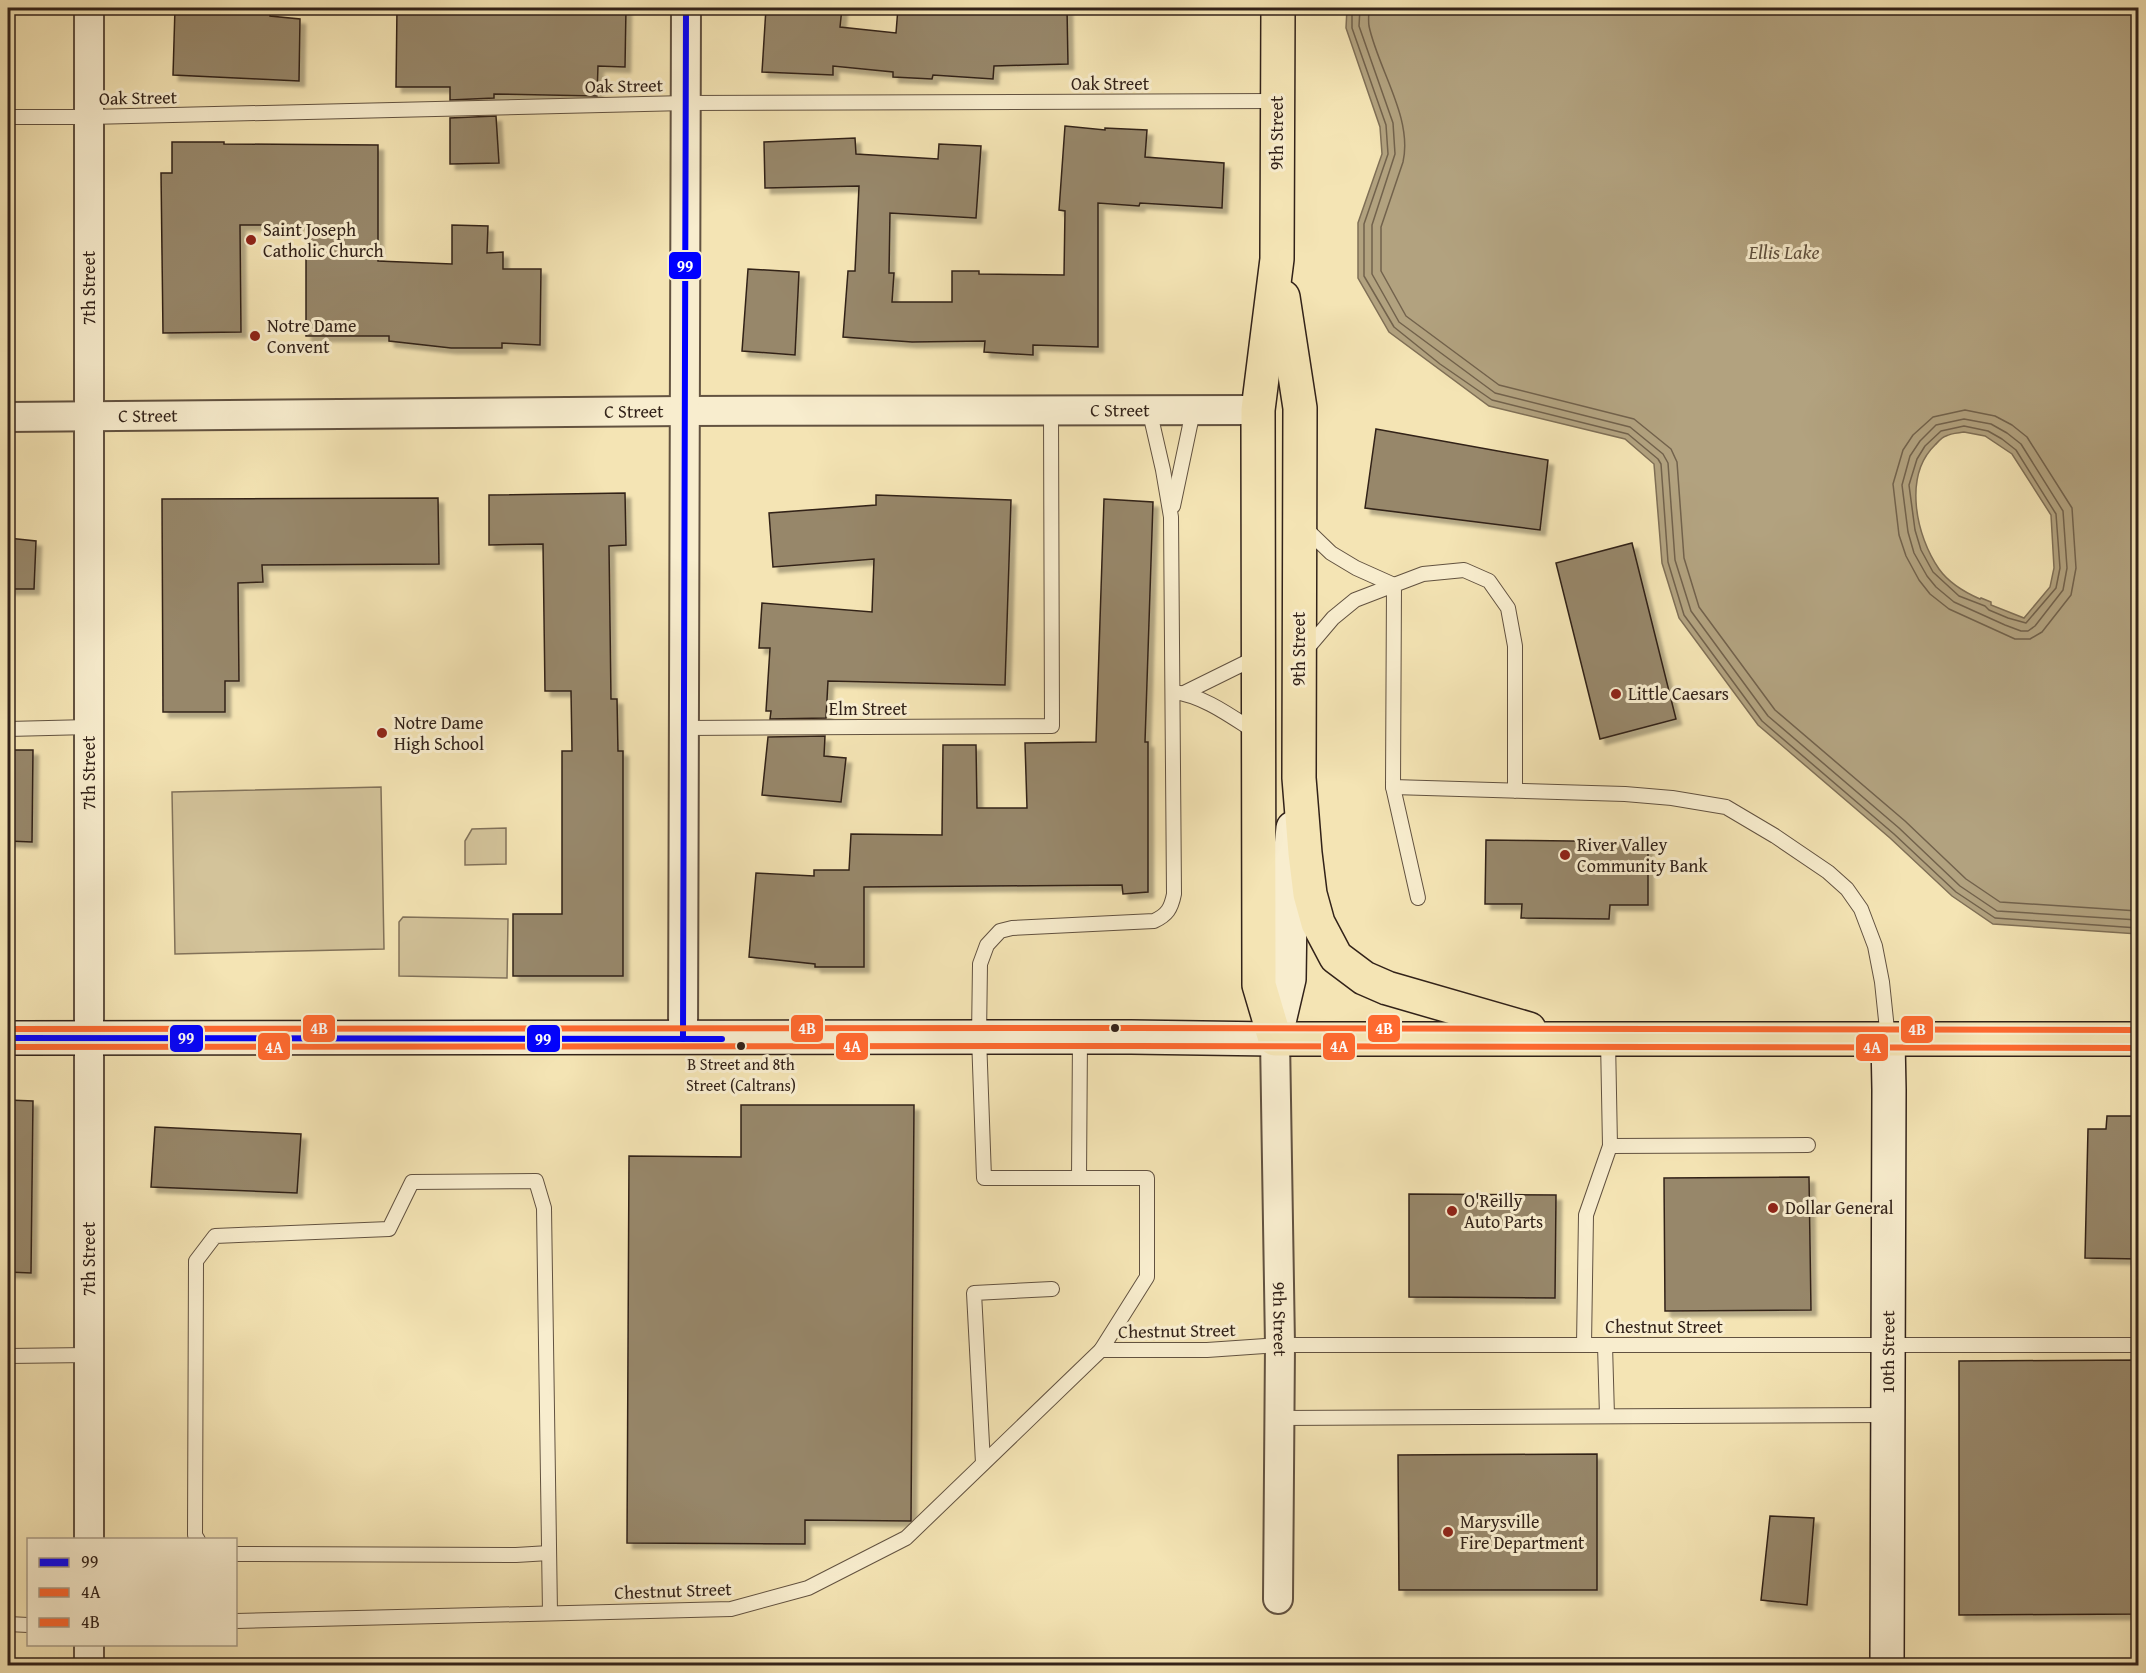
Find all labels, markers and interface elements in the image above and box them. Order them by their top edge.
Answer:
street label: Oak Street [1071,70,1150,97]
street label: Oak Street [585,71,664,100]
street label: Oak Street [99,83,178,112]
street label: 9th Street [1263,95,1290,170]
place label: Saint Joseph Catholic Church [263,216,384,264]
marker: Saint Joseph Catholic Church [244,233,258,247]
water label: Ellis Lake [1747,237,1820,266]
street label: 7th Street [75,250,102,325]
line badge: 99 [668,251,702,280]
text: 99 [677,254,693,278]
place label: Notre Dame Convent [267,312,356,360]
marker: Notre Dame Convent [248,329,262,343]
street label: C Street [1090,396,1150,423]
street label: C Street [604,397,664,425]
street label: C Street [118,401,178,429]
street label: 9th Street [1285,611,1312,686]
place label: Little Caesars [1628,680,1729,707]
marker: Little Caesars [1609,687,1623,701]
street label: Elm Street [829,695,908,722]
place label: Notre Dame High School [394,709,484,757]
marker: Notre Dame High School [375,726,389,740]
street label: 7th Street [75,735,102,810]
place label: River Valley Community Bank [1577,831,1708,879]
marker: River Valley Community Bank [1558,848,1572,862]
line badge: 4B [302,1014,336,1043]
line badge: 4B [790,1014,824,1043]
line badge: 4B [1367,1014,1401,1043]
line badge: 4B [1900,1015,1934,1044]
text: 4B [310,1016,328,1040]
text: 4B [798,1016,816,1040]
text: 4B [1375,1016,1393,1040]
text: 4B [1908,1017,1926,1041]
unlabelled marker [1109,1022,1121,1034]
line badge: 99 [169,1024,204,1053]
line badge: 99 [526,1024,561,1053]
text: 99 [178,1026,194,1050]
text: 99 [535,1027,551,1051]
line badge: 4A [257,1032,291,1061]
line badge: 4A [835,1032,869,1061]
line badge: 4A [1322,1032,1356,1061]
line badge: 4A [1855,1033,1889,1062]
text: 4A [843,1034,862,1058]
text: 4A [1330,1034,1349,1058]
text: 4A [265,1035,284,1059]
text: 4A [1863,1035,1882,1059]
marker: B Street and 8th Street (Caltrans) [735,1040,747,1052]
place label: B Street and 8th Street (Caltrans) [686,1052,796,1097]
place label: O'Reilly Auto Parts [1464,1187,1543,1235]
place label: Dollar General [1785,1194,1894,1221]
marker: Dollar General [1766,1201,1780,1215]
marker: O'Reilly Auto Parts [1445,1204,1459,1218]
street label: 7th Street [75,1221,102,1296]
street label: 9th Street [1266,1281,1294,1357]
street label: 10th Street [1874,1310,1901,1394]
street label: Chestnut Street [1605,1313,1723,1340]
street label: Chestnut Street [1118,1316,1237,1345]
place label: Marysville Fire Department [1460,1508,1585,1556]
marker: Marysville Fire Department [1441,1525,1455,1539]
legend [27,1538,237,1646]
text: 99 [81,1548,98,1575]
street label: Chestnut Street [614,1575,733,1606]
text: 4A [81,1578,101,1605]
text: 4B [81,1608,100,1635]

